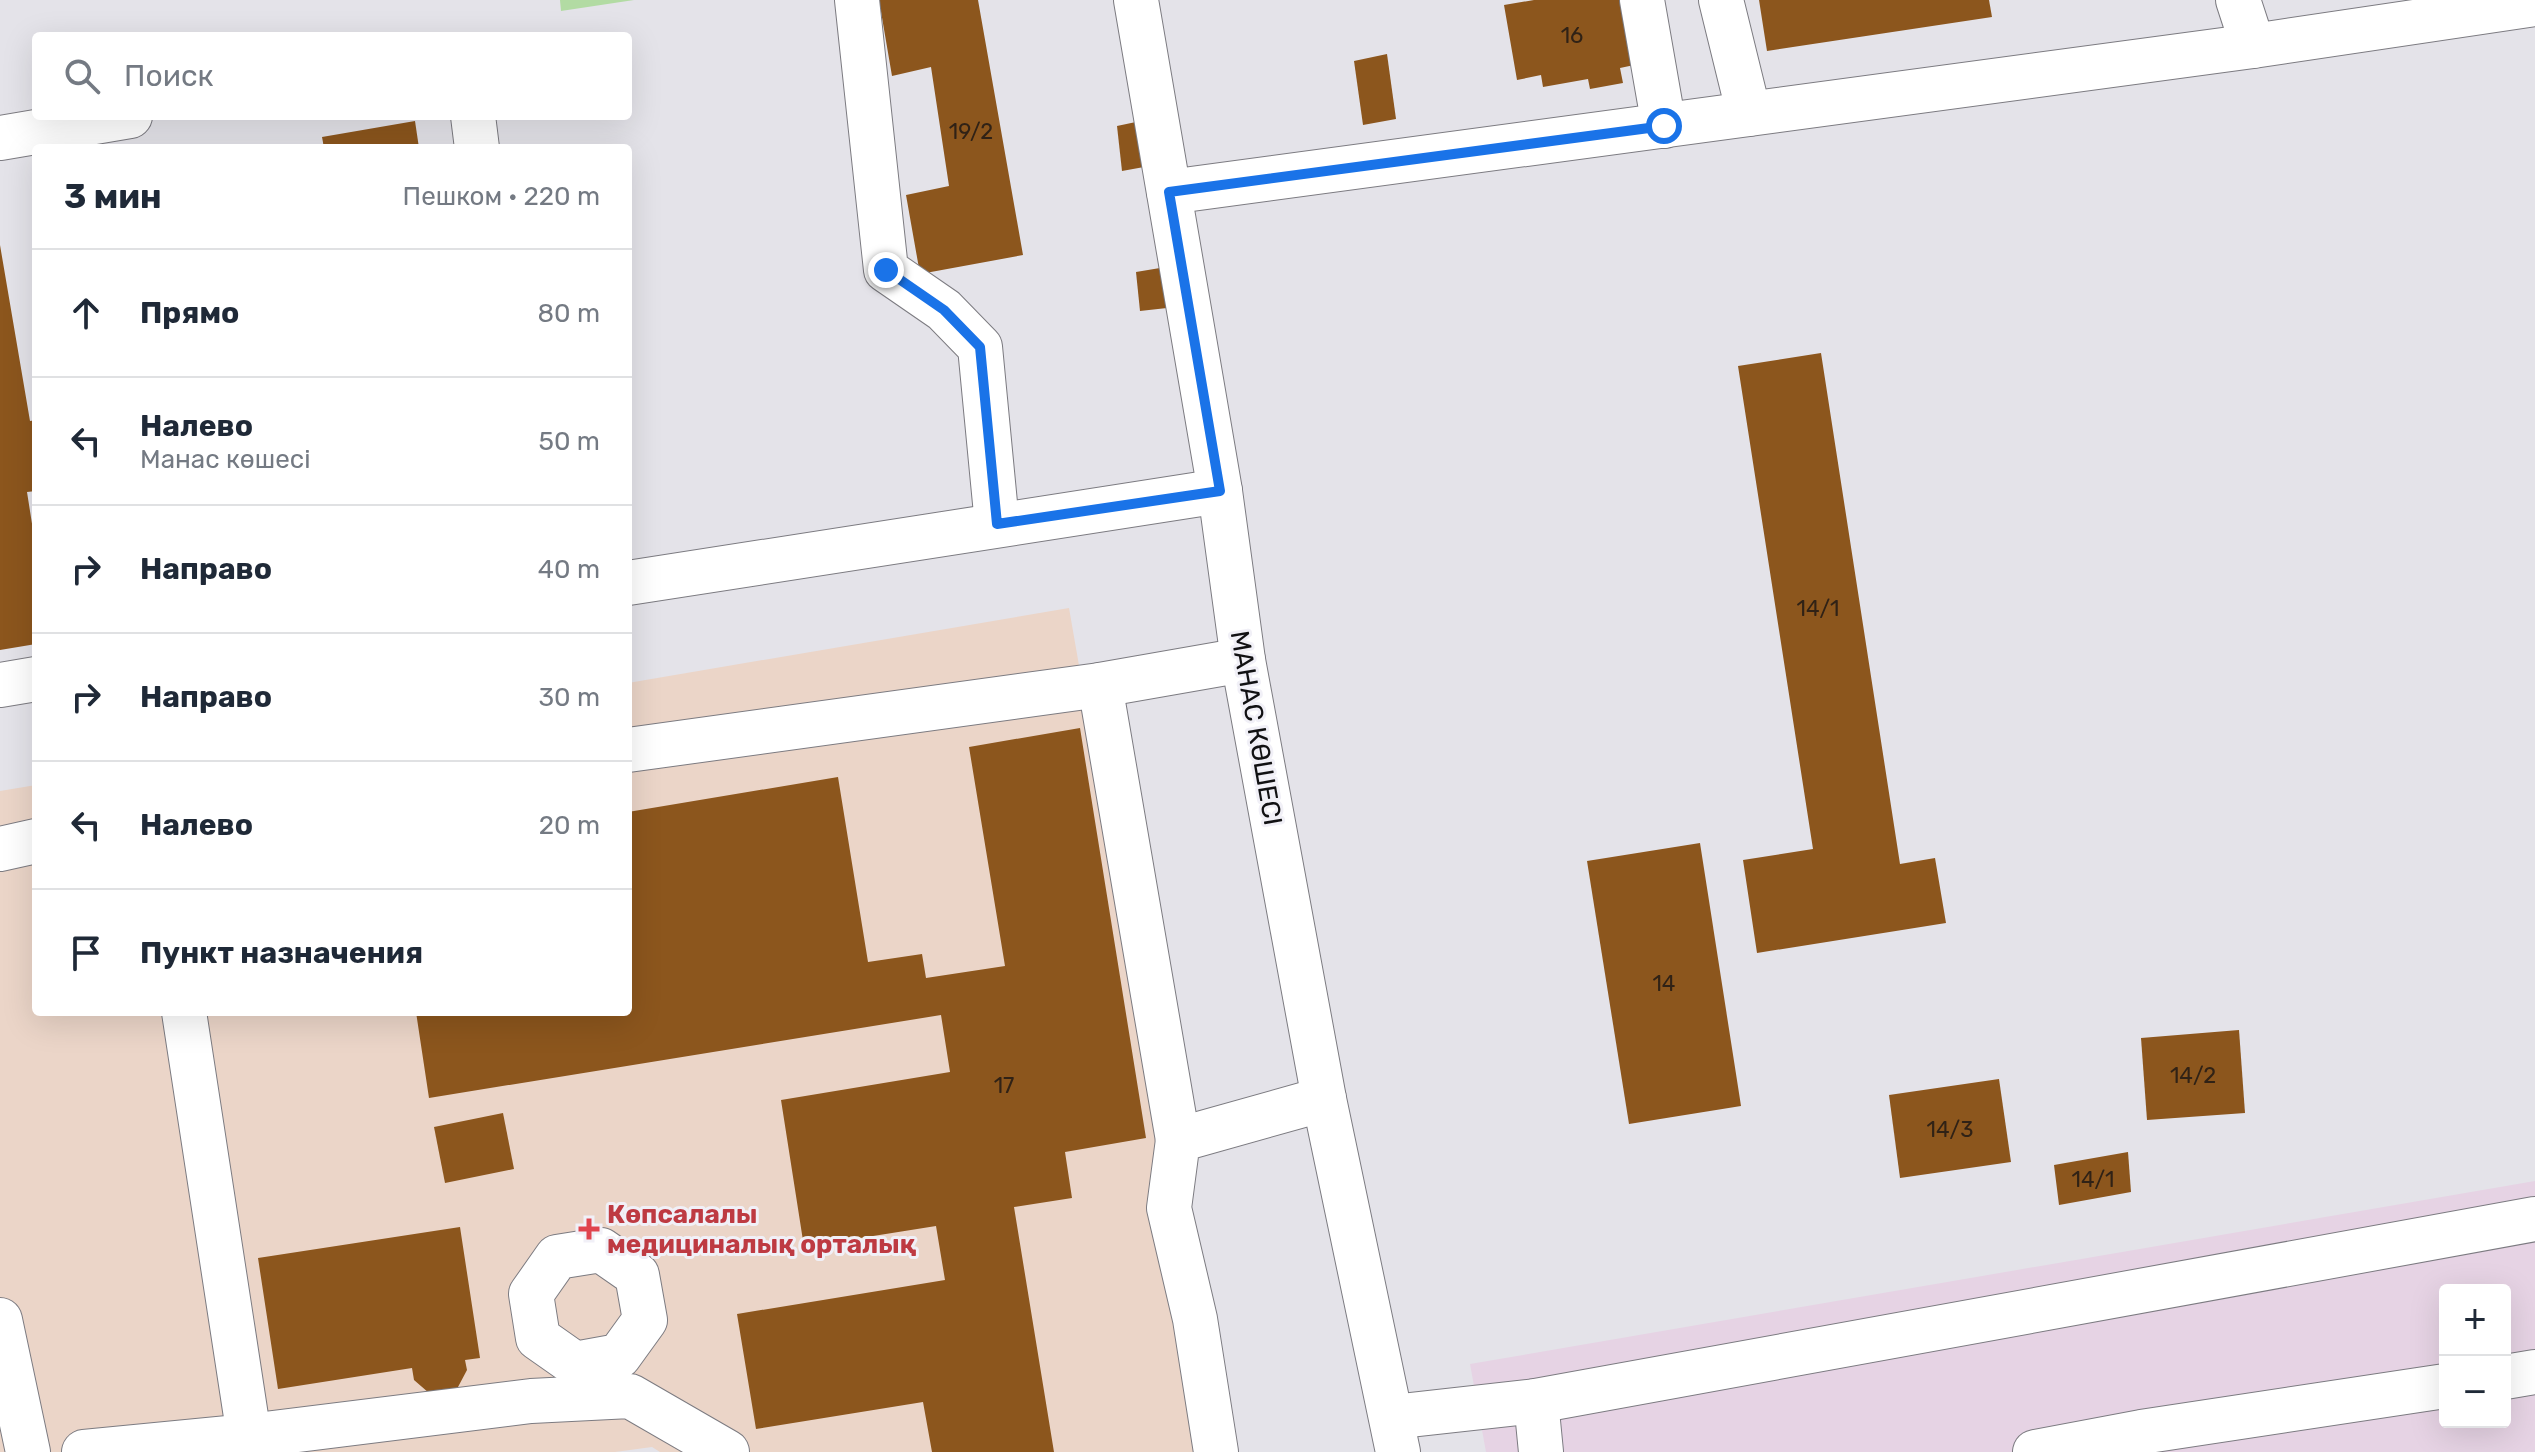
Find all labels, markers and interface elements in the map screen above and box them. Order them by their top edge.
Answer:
house number: 16 [1561,22,1583,49]
search box [32,32,632,120]
icon: search [60,54,104,98]
text: Поиск [124,58,214,94]
route start [1646,108,1682,144]
house number: 19/2 [949,118,993,145]
text: 3 мин [64,176,162,217]
text: Пешком · 220 m [403,181,600,212]
route end [868,252,904,288]
icon: ahead [64,291,108,335]
text: Прямо [140,295,239,331]
text: 80 m [537,298,600,329]
text: Налево [140,408,253,444]
icon: left [64,419,108,463]
text: 50 m [539,426,600,457]
text: Манас көшесі [140,444,310,475]
icon: right [64,547,108,591]
text: Направо [140,551,272,587]
text: 40 m [538,554,600,585]
house number: 14/1 [1797,595,1839,622]
street label: МАНАС КӨШЕСІ [1224,628,1288,828]
icon: right [64,675,108,719]
text: Направо [140,679,272,715]
text: 30 m [538,682,600,713]
icon: left [64,803,108,847]
text: Налево [140,807,253,843]
text: 20 m [539,810,600,841]
icon: arrive [64,931,108,975]
text: Пункт назначения [140,935,423,971]
house number: 14 [1652,970,1676,997]
house number: 14/2 [2170,1062,2216,1089]
house number: 17 [994,1072,1014,1099]
house number: 14/3 [1927,1116,1973,1143]
house number: 14/1 [2072,1166,2114,1193]
place label: Көпсалалы медициналық орталық [607,1199,917,1260]
marker: Көпсалалы медициналық орталық [578,1218,600,1240]
map controls [2439,1284,2511,1428]
button: + [2439,1284,2511,1356]
button: − [2439,1356,2511,1428]

